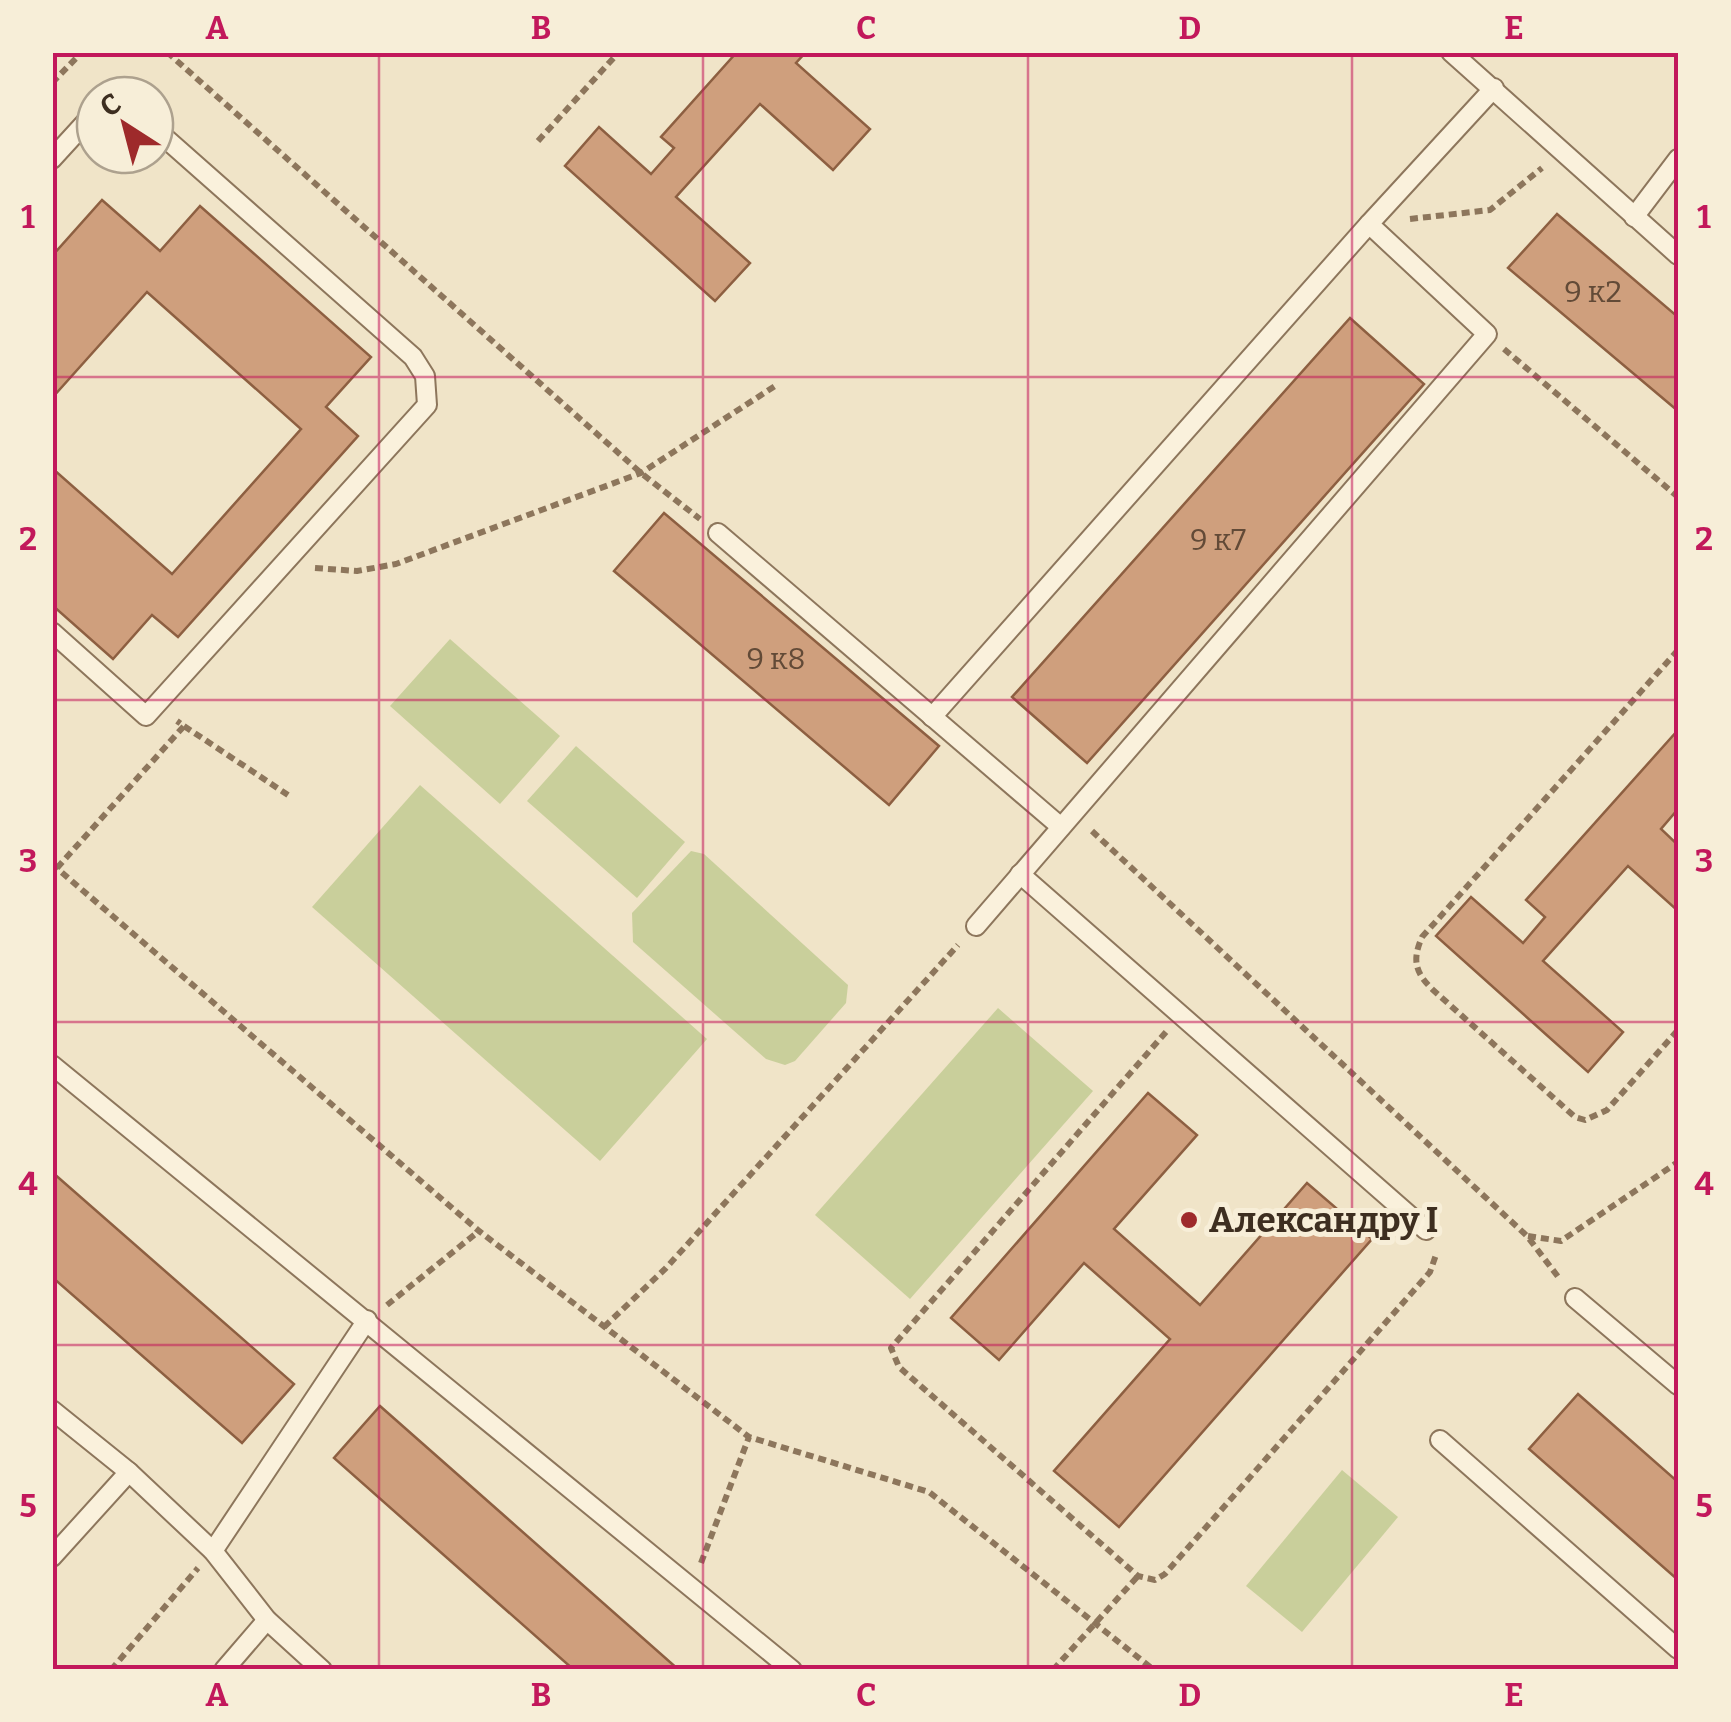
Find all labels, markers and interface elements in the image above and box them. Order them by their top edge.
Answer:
text: A [206,9,229,47]
text: B [531,9,551,47]
text: C [856,9,876,47]
text: D [1179,9,1201,47]
text: E [1504,9,1524,47]
north arrow [75,75,175,175]
text: С [94,87,127,124]
text: 1 [21,198,35,236]
text: 1 [1697,198,1711,236]
house number: 9 к2 [1564,274,1622,310]
text: 2 [19,520,37,558]
text: 2 [1695,520,1713,558]
house number: 9 к7 [1190,522,1246,558]
house number: 9 к8 [746,641,806,677]
text: 3 [19,842,37,880]
text: 3 [1695,842,1713,880]
text: 4 [18,1165,38,1203]
text: 4 [1694,1165,1714,1203]
place label: Александру I [1209,1199,1438,1241]
marker: Александру I [1178,1209,1200,1231]
text: 5 [19,1487,37,1525]
text: 5 [1695,1487,1713,1525]
text: A [206,1676,229,1714]
text: B [531,1676,551,1714]
text: C [856,1676,876,1714]
text: D [1179,1676,1201,1714]
text: E [1504,1676,1524,1714]

